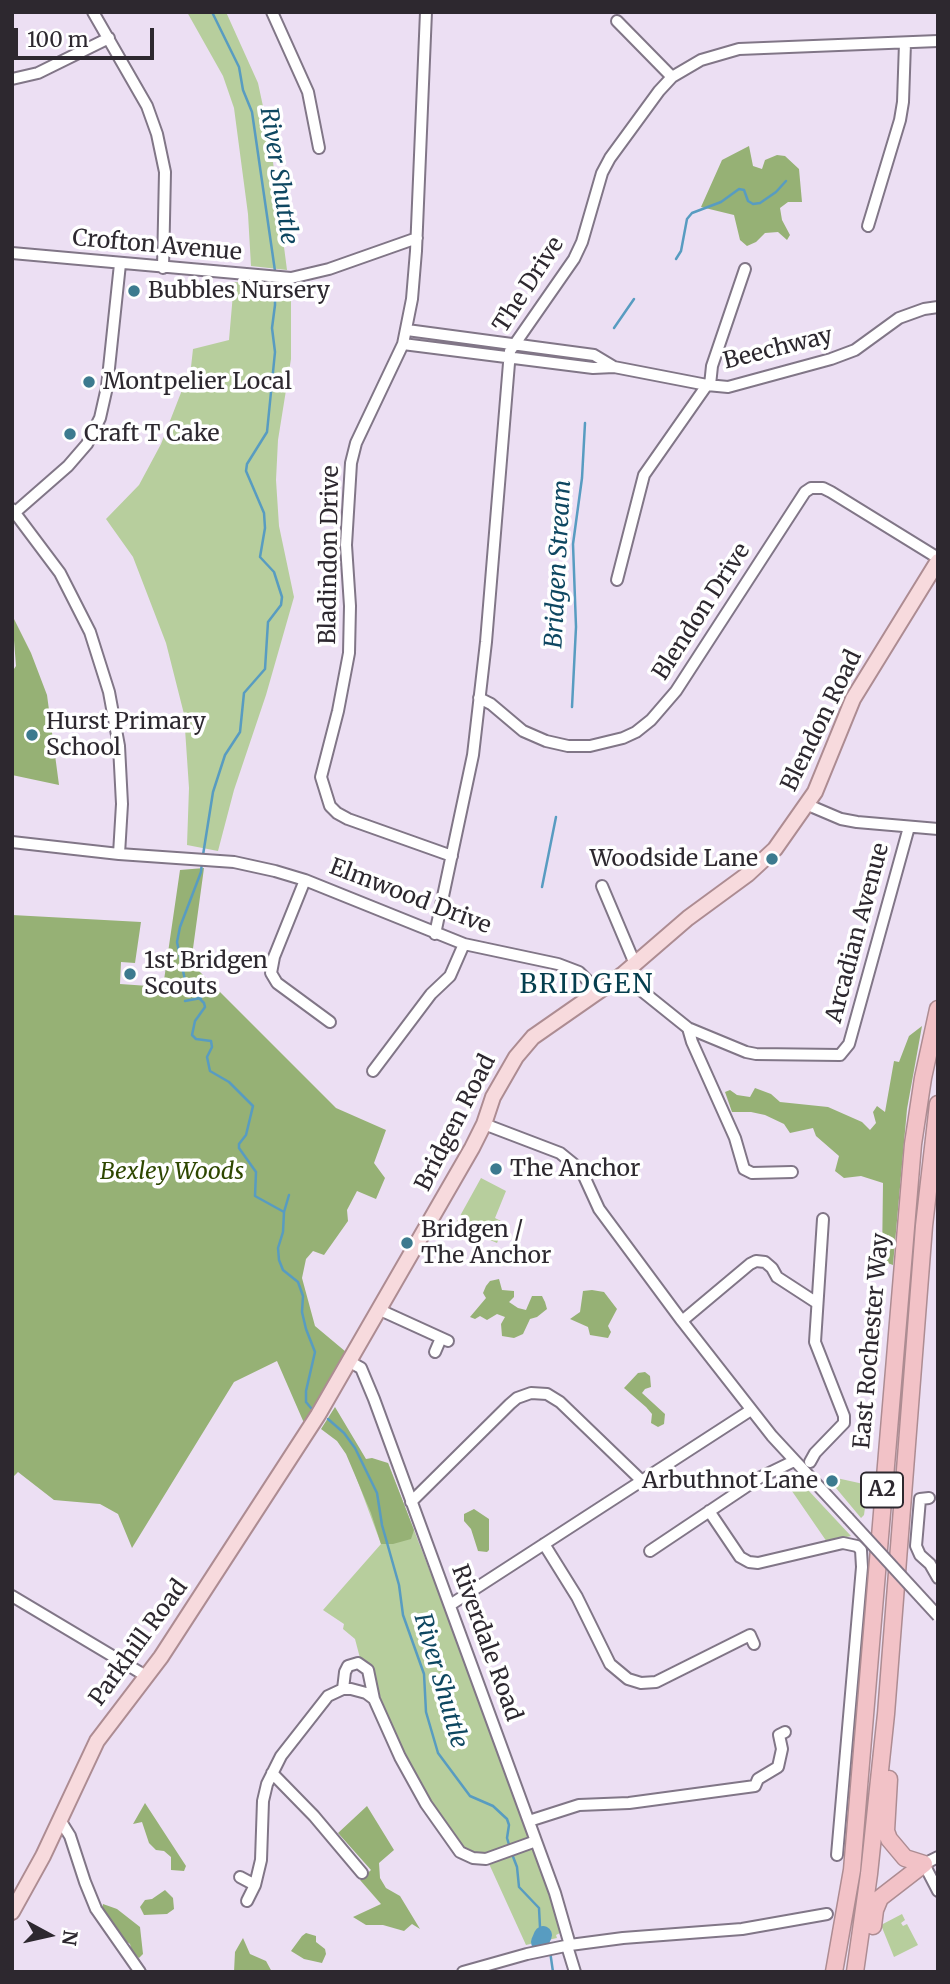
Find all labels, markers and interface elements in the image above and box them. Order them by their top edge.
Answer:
scale bar [18,14,158,58]
text: 100 m [27,26,89,53]
water label: River Shuttle [253,105,303,247]
street label: Crofton Avenue [71,225,243,267]
street label: The Drive [488,232,570,338]
place label: Bubbles Nursery [148,277,330,305]
marker: Bubbles Nursery [126,283,142,299]
street label: Beechway [721,322,835,376]
place label: Montpelier Local [103,368,292,396]
marker: Montpelier Local [81,374,97,390]
place label: Craft T Cake [84,420,220,448]
marker: Craft T Cake [62,426,78,442]
street label: Bladindon Drive [315,465,345,645]
water label: Bridgen Stream [540,479,578,649]
street label: Blendon Drive [648,538,756,686]
street label: Blendon Road [776,646,868,796]
place label: Hurst Primary School [46,708,206,762]
marker: Hurst Primary School [24,727,40,743]
street label: Arcadian Avenue [821,840,895,1026]
place label: Woodside Lane [590,845,758,873]
marker: Woodside Lane [764,851,780,867]
street label: Elmwood Drive [325,854,495,940]
place label: 1st Bridgen Scouts [144,947,268,1001]
marker: 1st Bridgen Scouts [122,966,138,982]
district label: BRIDGEN [520,970,654,1002]
street label: Bridgen Road [410,1050,502,1196]
place label: The Anchor [510,1155,640,1183]
park label: Bexley Woods [100,1158,244,1186]
marker: The Anchor [488,1161,504,1177]
place label: Bridgen / The Anchor [421,1216,551,1270]
street label: East Rochester Way [849,1232,895,1450]
marker: Bridgen / The Anchor [399,1235,415,1251]
place label: Arbuthnot Lane [642,1467,818,1495]
road number: A2 [861,1472,903,1508]
marker: Arbuthnot Lane [824,1473,840,1489]
street label: Riverdale Road [445,1561,527,1725]
street label: Parkhill Road [84,1575,194,1711]
water label: River Shuttle [407,1610,473,1752]
north arrow [14,1900,84,1970]
text: N [57,1929,83,1947]

